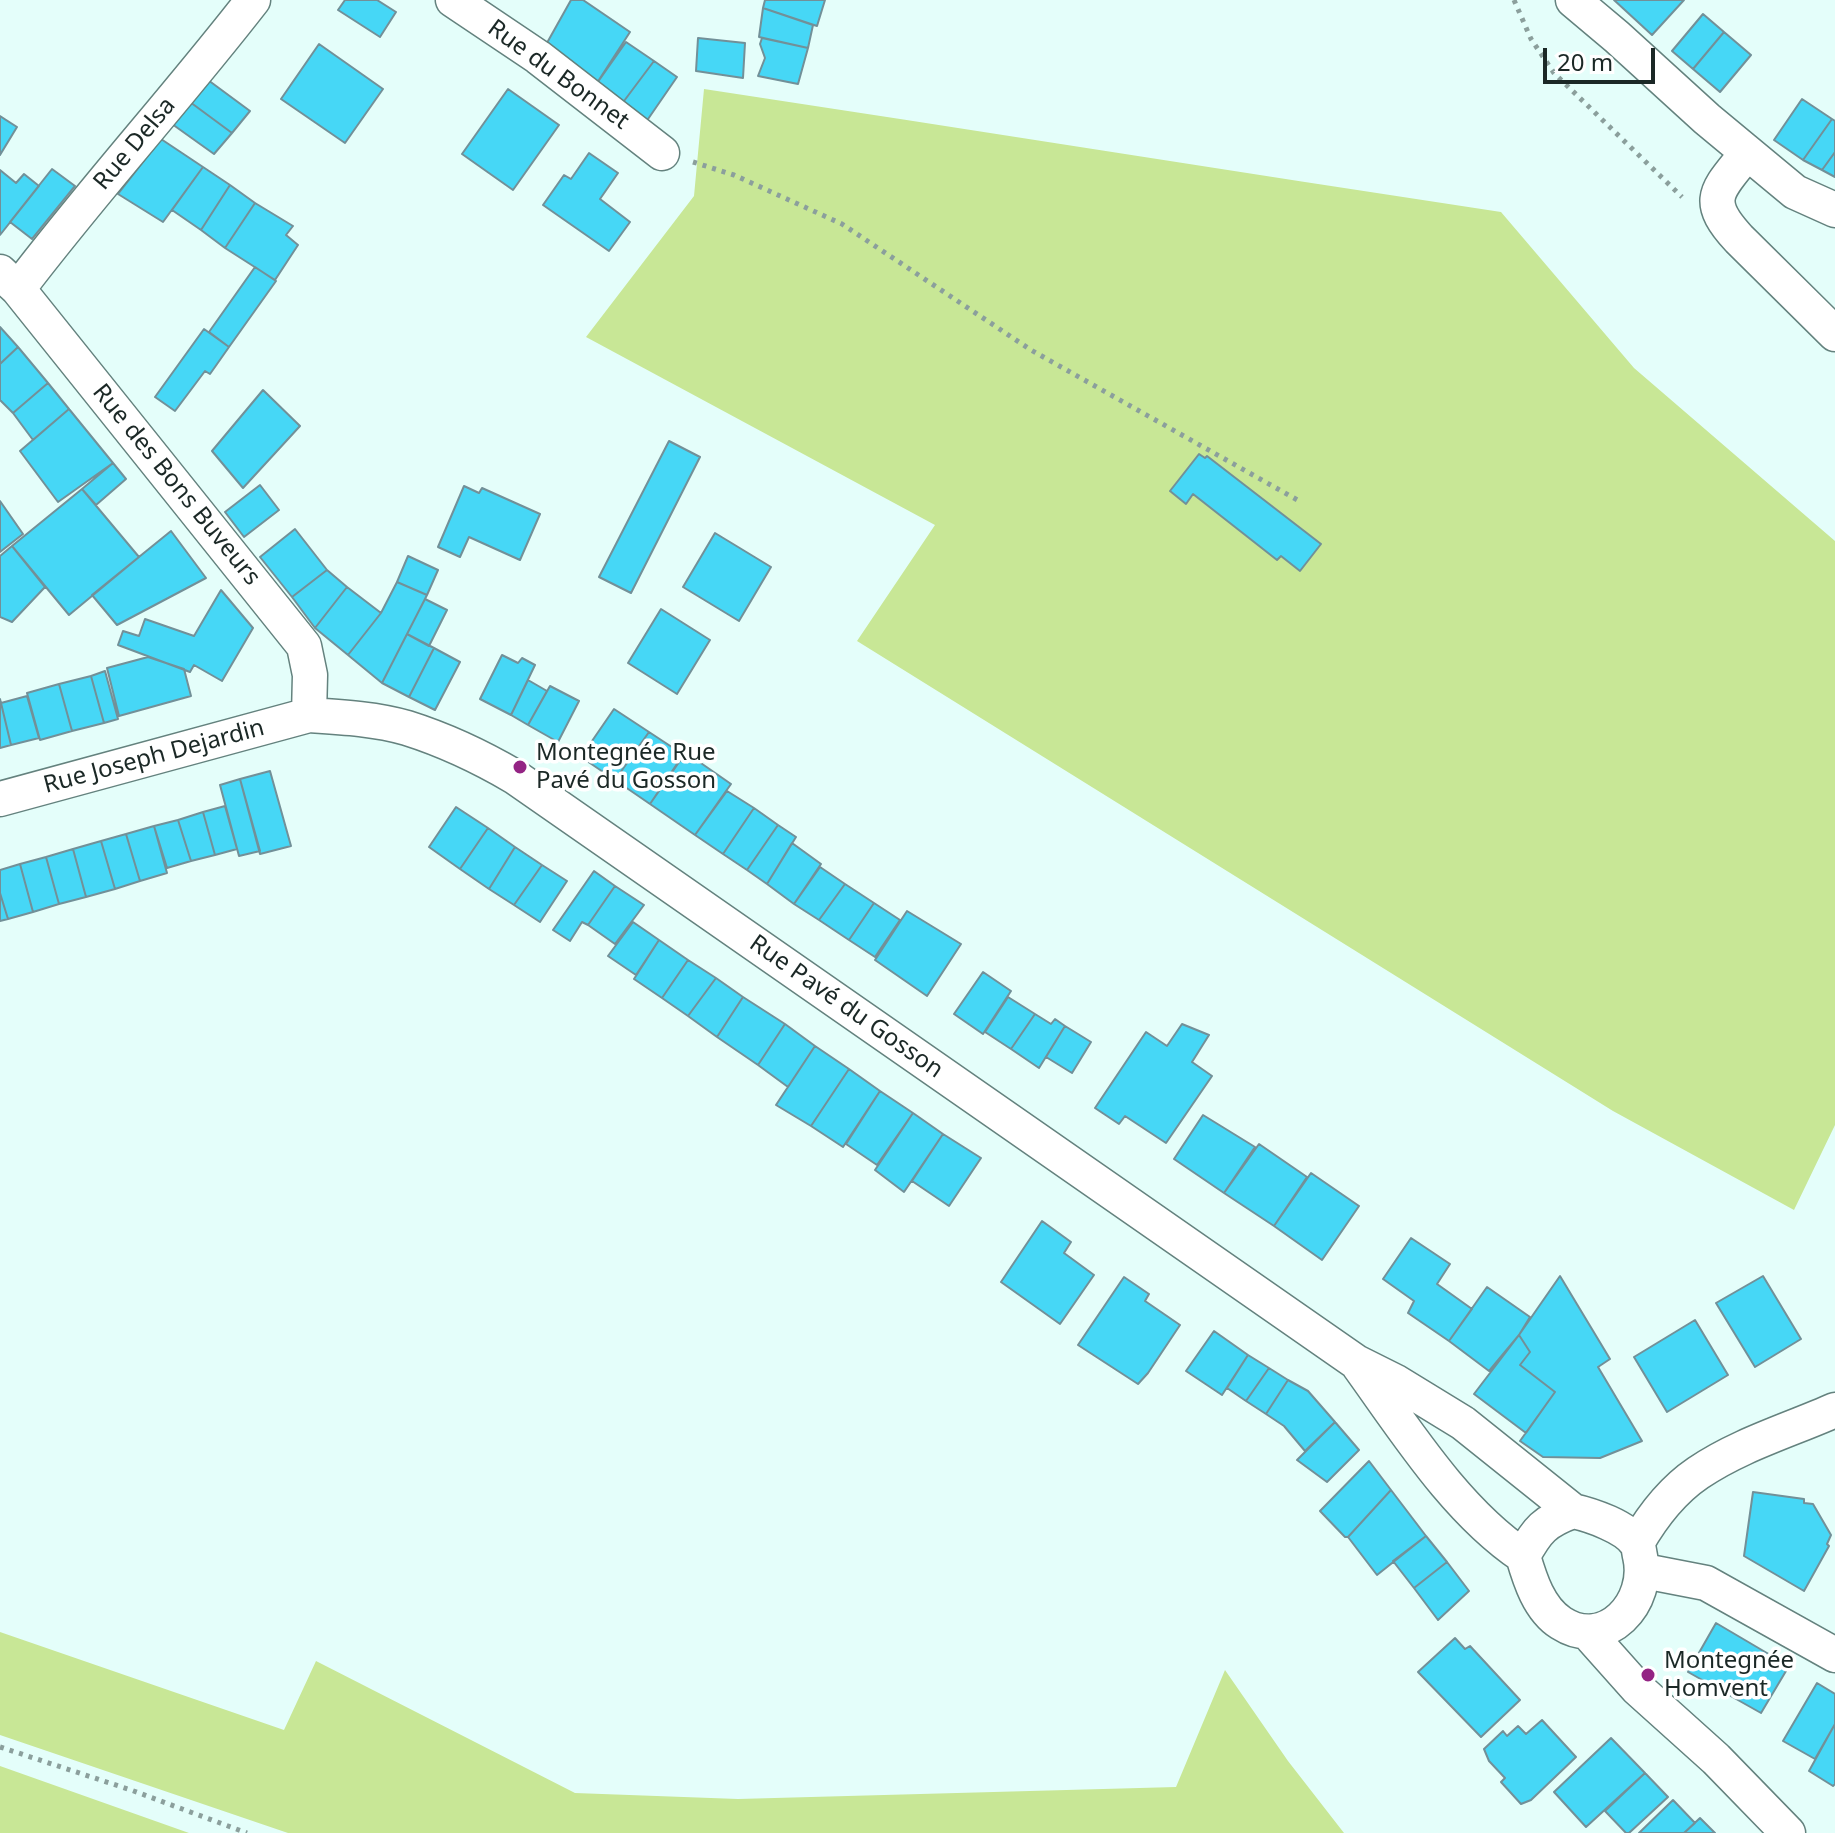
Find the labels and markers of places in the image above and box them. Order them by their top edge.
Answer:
place label: Montegnée Rue Pavé du Gosson [536,739,716,795]
marker: Montegnée Rue Pavé du Gosson [511,758,529,776]
place label: Montegnée Homvent [1664,1647,1794,1703]
marker: Montegnée Homvent [1639,1666,1657,1684]

